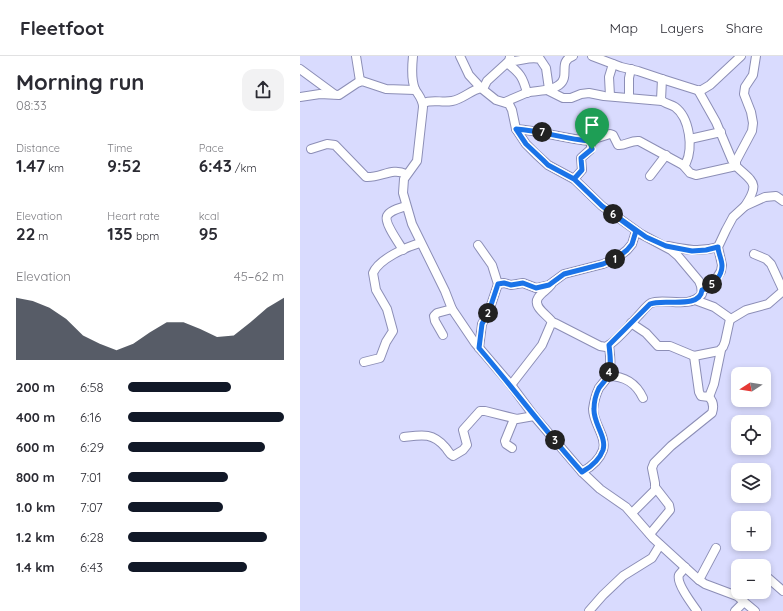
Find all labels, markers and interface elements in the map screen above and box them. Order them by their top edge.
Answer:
text: Fleetfoot [20,16,105,40]
text: Map [609,19,638,37]
text: Layers [660,19,704,37]
text: Share [726,19,763,37]
text: Morning run [16,68,144,96]
button: share [242,69,284,111]
text: 08:33 [16,97,47,113]
pin [575,108,609,149]
icon: arrive [581,114,603,136]
pin: 7 [532,122,552,142]
text: 7 [539,125,545,139]
text: Distance [16,141,60,155]
text: Time [107,141,133,155]
text: Pace [199,141,224,155]
text: 1.47 [16,155,45,176]
text: 9:52 [107,155,141,176]
text: 6:43 [199,155,232,176]
text: km [45,161,64,175]
text: /km [232,161,257,175]
pin: 6 [603,204,623,224]
text: 6 [610,207,616,221]
text: Elevation [16,209,62,223]
text: Heart rate [107,209,160,223]
text: kcal [199,209,219,223]
text: 22 [16,223,35,244]
text: 135 [107,223,133,244]
text: 95 [199,223,218,244]
text: m [35,229,48,243]
text: bpm [133,229,159,243]
pin: 1 [605,249,625,269]
text: 1 [613,252,617,266]
text: Elevation [16,268,71,284]
text: 45–62 m [234,268,284,284]
pin: 5 [702,274,722,294]
text: 5 [709,277,715,291]
pin: 2 [478,303,498,323]
text: 2 [485,306,491,320]
pin: 4 [599,362,619,382]
text: 4 [606,365,612,379]
north arrow [731,367,771,407]
map controls [731,367,771,599]
text: 200 m [16,379,55,395]
text: 6:58 [80,379,104,395]
text: 400 m [16,409,55,425]
text: 6:16 [80,409,101,425]
button: locate [731,415,771,455]
pin: 3 [545,430,565,450]
text: 3 [552,433,558,447]
text: 600 m [16,439,55,455]
text: 6:29 [80,439,104,455]
button: layers [731,463,771,503]
text: 800 m [16,469,55,485]
text: 7:01 [80,469,102,485]
text: 1.0 km [16,499,55,515]
text: 7:07 [80,499,103,515]
button: + [731,511,771,551]
text: 1.2 km [16,529,55,545]
text: 6:28 [80,529,104,545]
text: 1.4 km [16,559,55,575]
text: 6:43 [80,559,103,575]
button: − [731,559,771,599]

